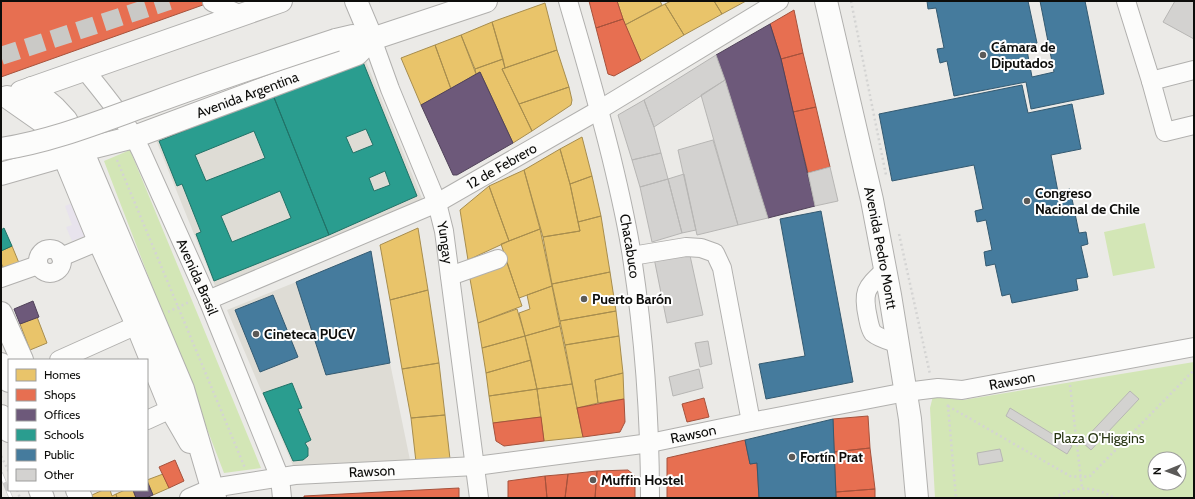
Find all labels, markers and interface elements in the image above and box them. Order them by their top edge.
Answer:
place label: Cámara de Diputados [991,38,1056,72]
marker: Cámara de Diputados [978,50,988,60]
street label: Avenida Argentina [194,68,301,122]
street label: 12 de Febrero [463,139,540,193]
place label: Congreso Nacional de Chile [1035,184,1140,218]
street label: Avenida Pedro Montt [860,185,901,311]
marker: Congreso Nacional de Chile [1022,196,1032,206]
street label: Chacabuco [615,212,644,280]
street label: Yungay [433,218,457,265]
street label: Avenida Brasil [173,236,222,318]
place label: Puerto Barón [592,290,672,308]
marker: Puerto Barón [579,294,589,304]
place label: Cineteca PUCV [264,325,356,343]
marker: Cineteca PUCV [251,329,261,339]
legend [8,359,148,491]
text: Homes [44,367,81,382]
street label: Rawson [987,368,1037,394]
text: Shops [44,387,76,402]
text: Offices [44,407,80,422]
street label: Rawson [669,420,718,448]
text: Schools [44,427,84,442]
park label: Plaza O'Higgins [1053,429,1145,447]
text: Public [44,447,75,462]
place label: Fortín Prat [800,448,863,466]
north arrow [1147,451,1187,491]
marker: Fortín Prat [787,452,797,462]
street label: Rawson [348,461,396,481]
text: Other [44,467,74,482]
text: N [1150,467,1164,475]
place label: Muffin Hostel [601,471,684,489]
marker: Muffin Hostel [588,475,598,485]

